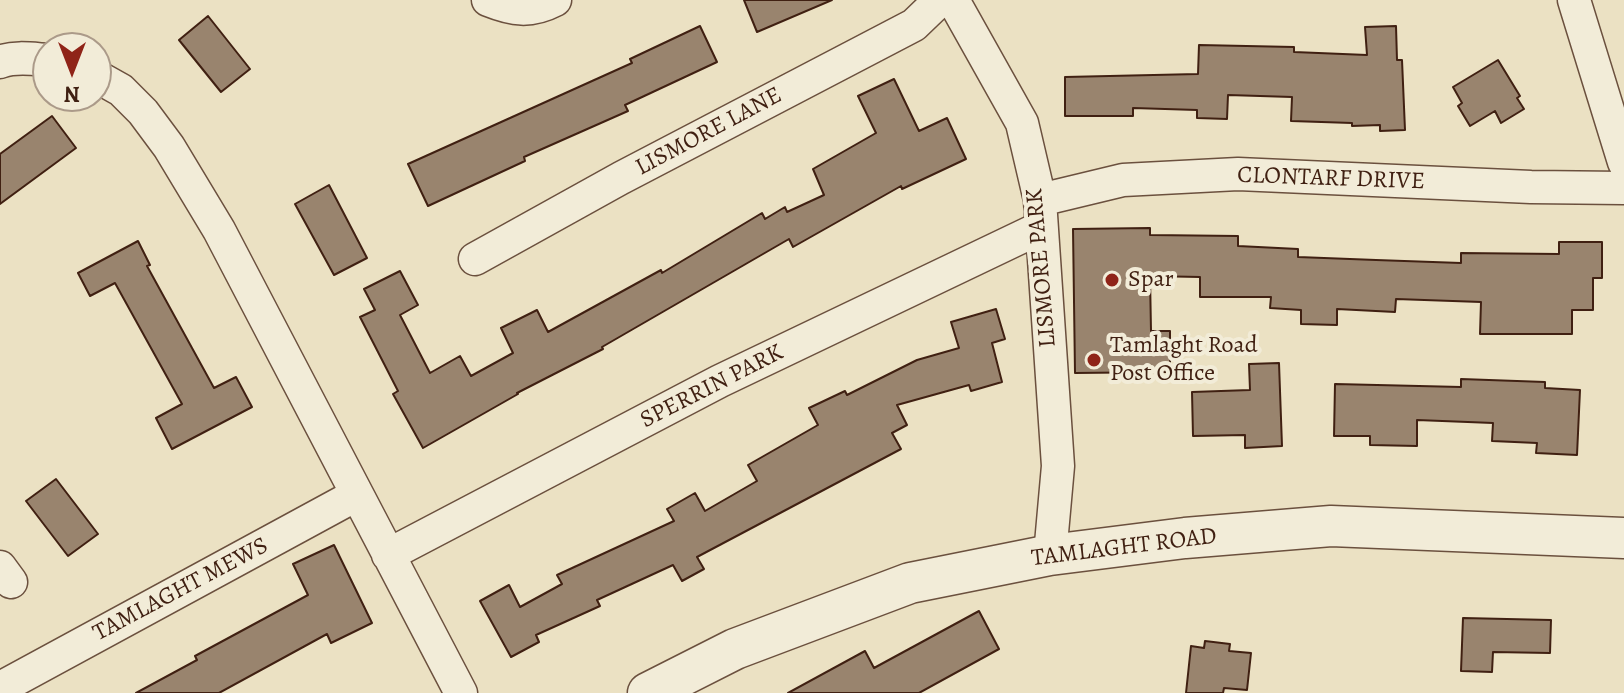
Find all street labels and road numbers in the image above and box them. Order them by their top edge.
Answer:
street label: LISMORE LANE [631,81,787,183]
street label: CLONTARF DRIVE [1237,161,1425,197]
street label: LISMORE PARK [1021,187,1063,349]
street label: SPERRIN PARK [636,339,788,435]
street label: TAMLAGHT ROAD [1030,522,1218,574]
street label: TAMLAGHT MEWS [89,532,273,648]

